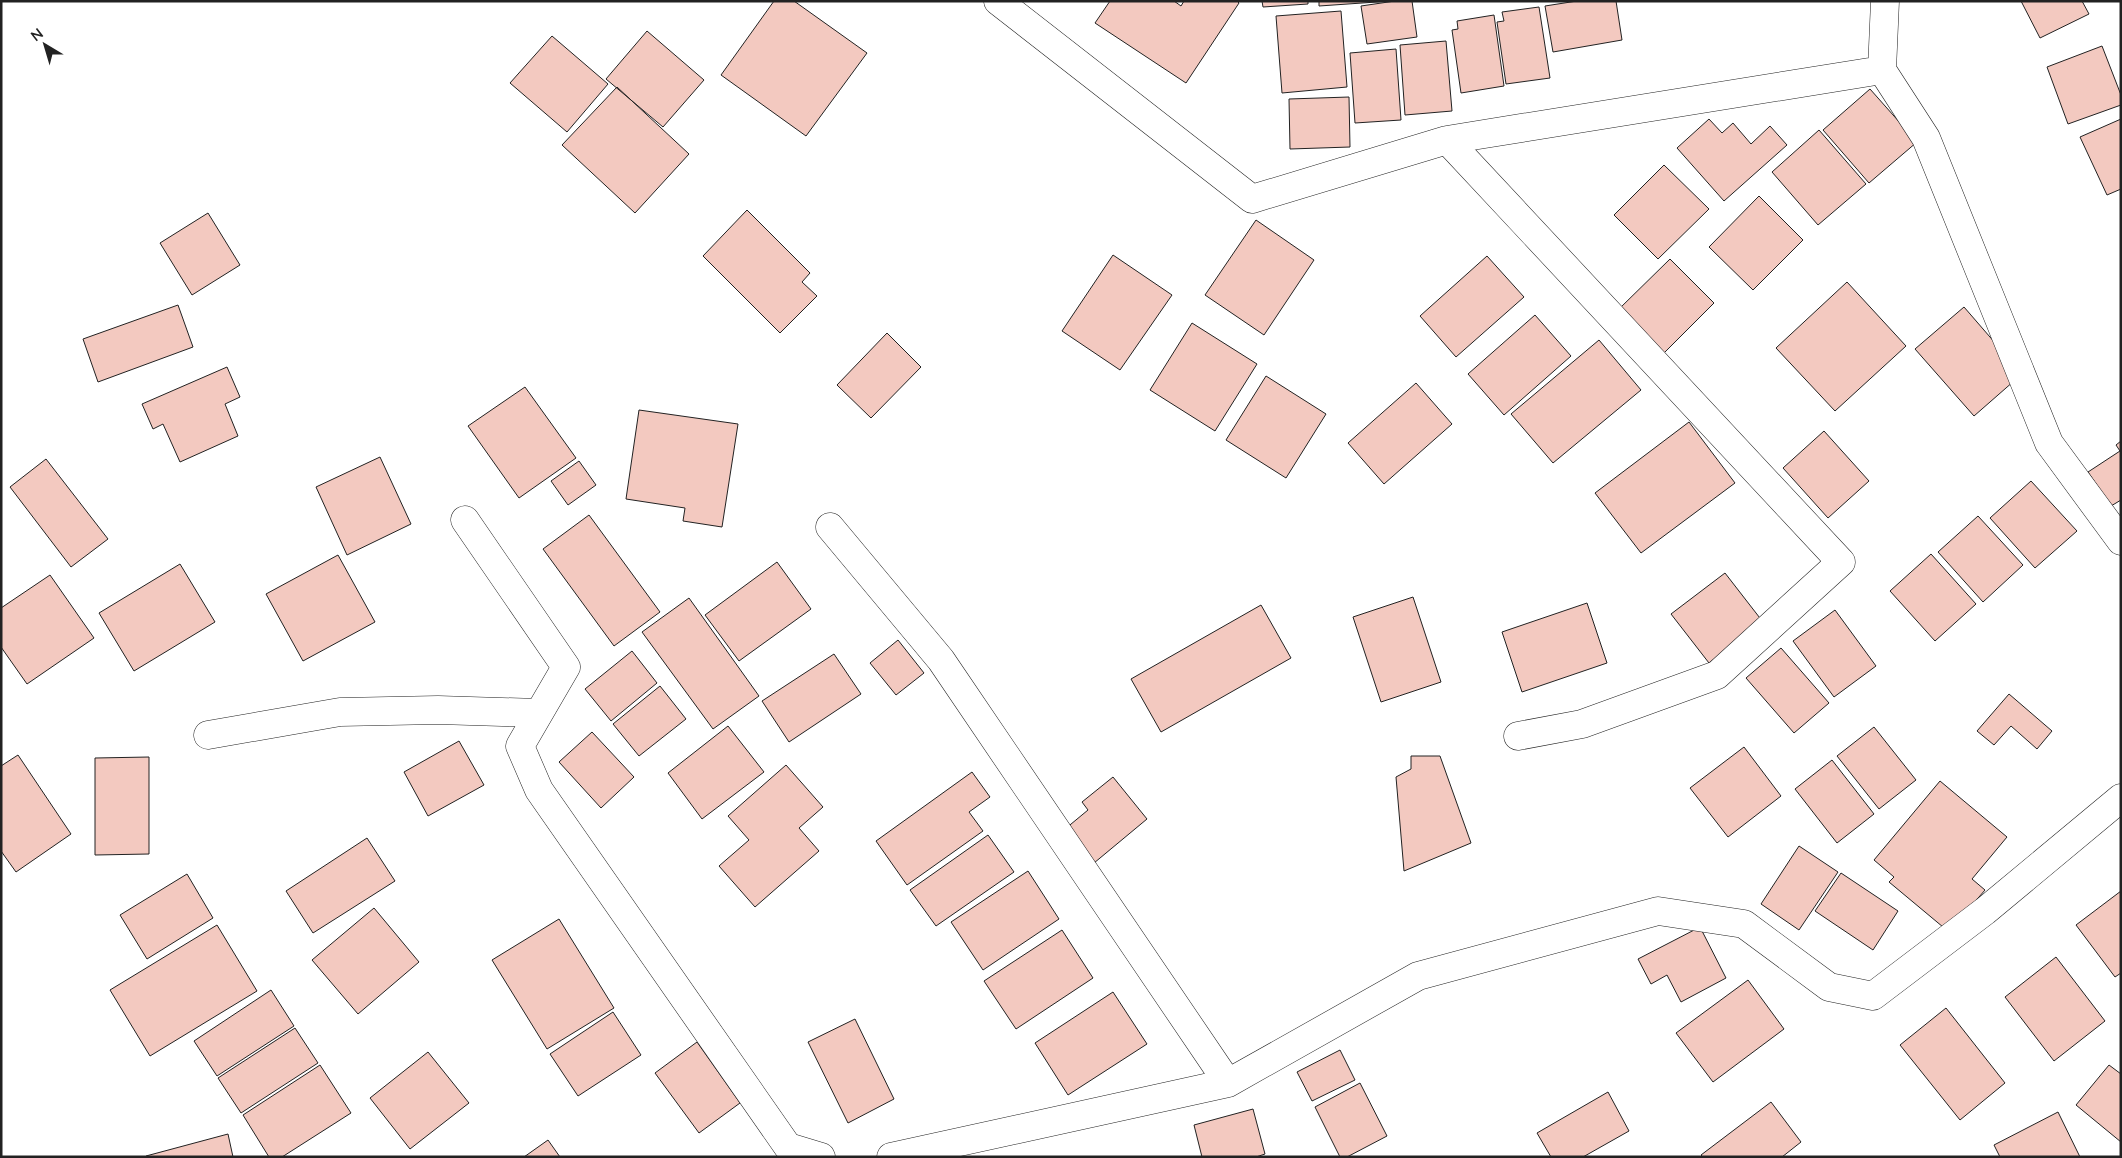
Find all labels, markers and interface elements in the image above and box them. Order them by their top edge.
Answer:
north arrow [20,20,70,70]
text: N [27,24,46,44]

